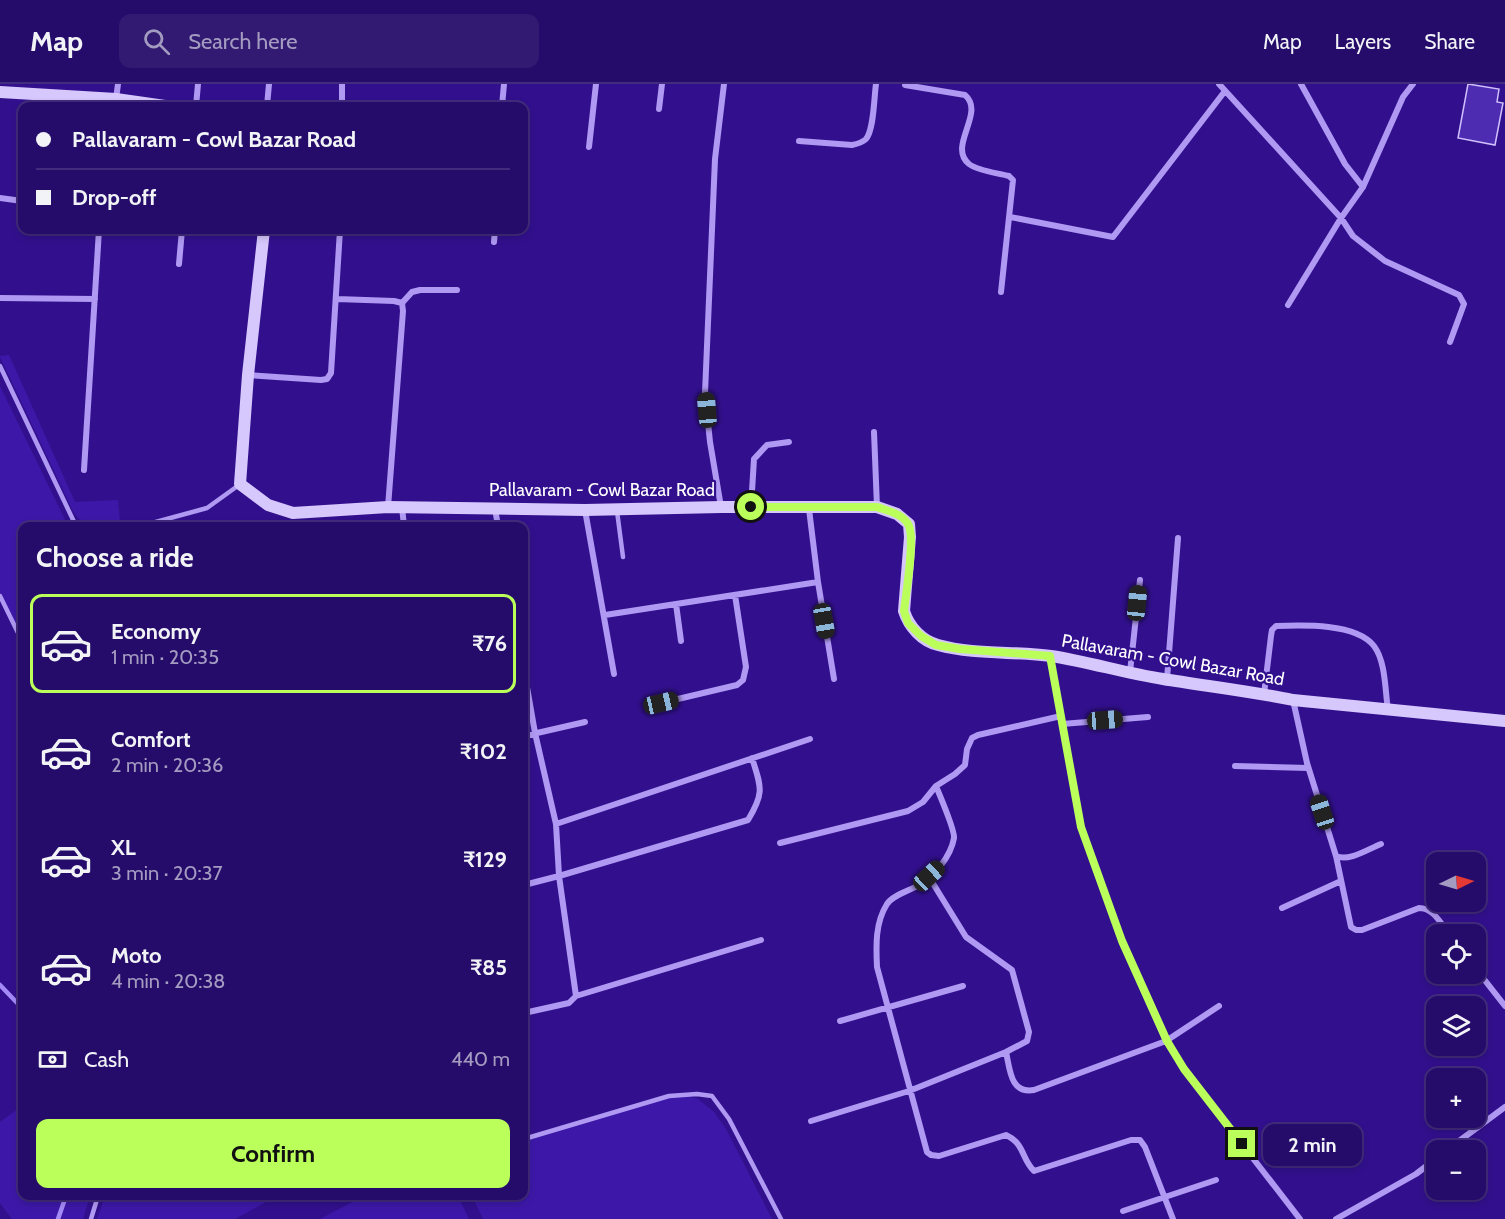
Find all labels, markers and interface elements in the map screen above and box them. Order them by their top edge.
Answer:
search box [119,14,539,68]
text: Map [30,24,83,58]
icon: search [140,25,173,58]
text: Search here [188,28,297,55]
text: Map [1263,29,1302,54]
text: Layers [1335,29,1391,54]
text: Share [1424,29,1475,54]
text: Pallavaram - Cowl Bazar Road [72,126,356,153]
text: Drop-off [72,184,156,211]
car [696,391,718,429]
street label: Pallavaram - Cowl Bazar Road [489,479,715,501]
route start [737,493,764,520]
text: Choose a ride [36,541,194,574]
car [1126,584,1148,622]
car [812,602,836,640]
icon: car [39,617,93,671]
text: Economy [111,618,201,645]
text: ₹76 [472,630,507,657]
street label: Pallavaram - Cowl Bazar Road [1060,630,1286,690]
text: 1 min · 20:35 [111,645,219,669]
car [641,690,681,716]
car [1086,710,1124,730]
icon: car [39,725,93,779]
text: Comfort [111,726,190,753]
text: ₹102 [460,738,507,765]
text: 2 min · 20:36 [111,753,223,777]
car [1308,792,1336,832]
icon: car [39,833,93,887]
text: XL [111,834,136,861]
text: ₹129 [463,846,507,873]
north arrow [1426,852,1486,912]
map controls [1426,852,1486,1200]
car [910,857,948,895]
text: 3 min · 20:37 [111,861,223,885]
button: locate [1426,924,1486,984]
icon: car [39,941,93,995]
text: Moto [111,942,162,969]
text: ₹85 [470,954,507,981]
text: 4 min · 20:38 [111,969,225,993]
button: layers [1426,996,1486,1056]
icon: cash [36,1043,69,1076]
text: Cash [84,1046,129,1073]
text: 440 m [451,1047,510,1071]
button: + [1426,1068,1486,1128]
button: Confirm [36,1119,510,1188]
callout: 2 min [1263,1123,1362,1165]
route end [1228,1130,1255,1157]
text: 2 min [1288,1133,1337,1157]
button: − [1426,1140,1486,1200]

